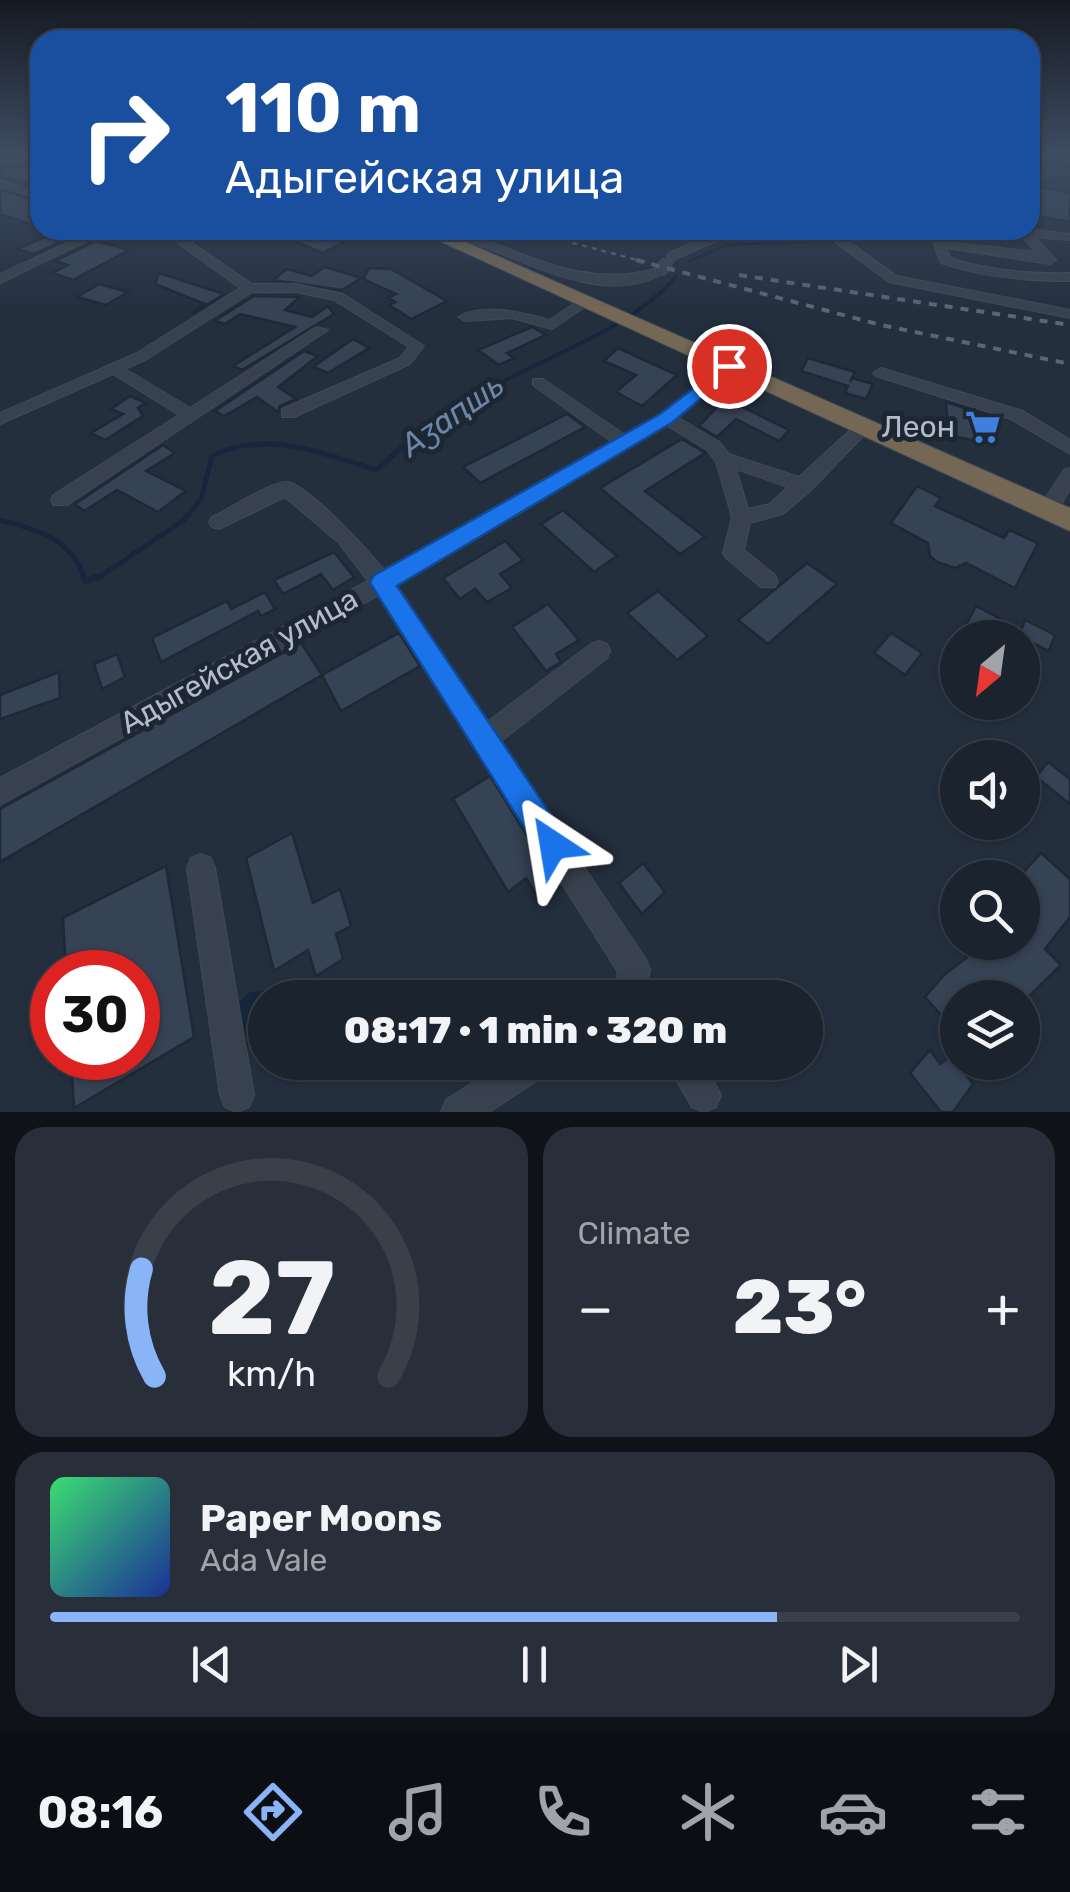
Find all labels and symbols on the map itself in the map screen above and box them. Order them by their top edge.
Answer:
pin [687,324,772,409]
water label: Аӡаԥшь [391,366,511,465]
supermarket icon: Леон [964,408,1002,446]
place label: Леон [882,409,955,445]
street label: Адыгейская улица [114,581,364,741]
north arrow [940,620,1040,720]
position arrow [501,793,605,897]
speed limit sign: 30 [30,950,160,1080]

